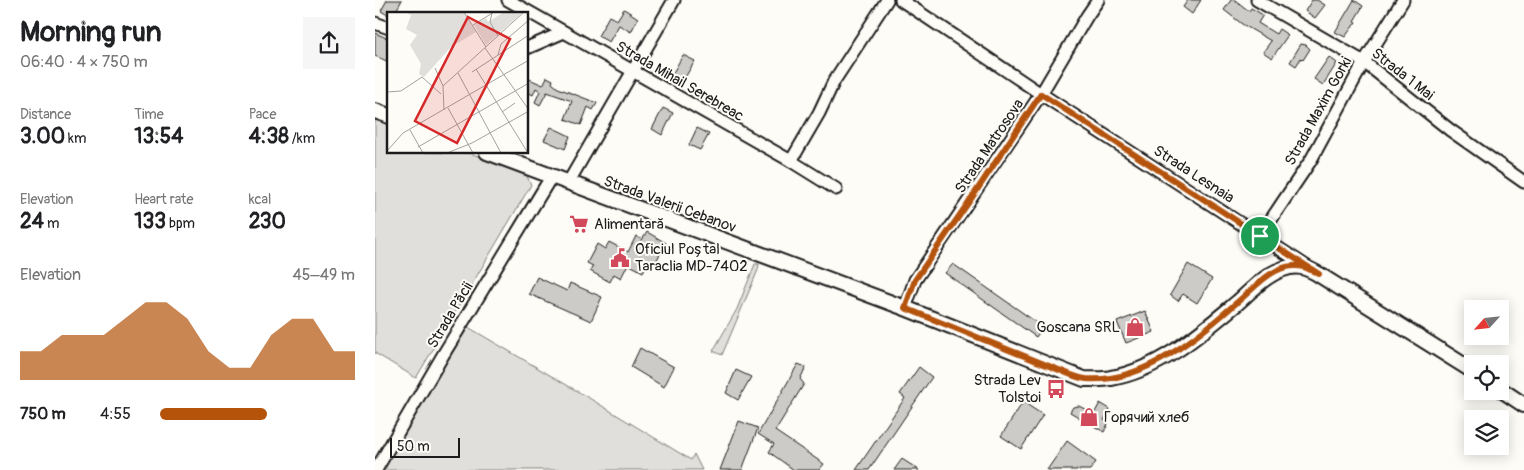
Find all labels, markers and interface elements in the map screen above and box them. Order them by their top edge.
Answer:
inset map [387,12,529,154]
text: Morning run [20,15,162,50]
button: share [303,17,355,69]
street label: Strada Mihail Serebreac [612,37,747,126]
street label: Strada 1 Mai [1368,44,1438,105]
text: 06:40 · 4 × 750 m [20,52,148,72]
street label: Strada Maxim Gorki [1281,53,1356,169]
street label: Strada Matrosova [951,95,1028,197]
text: Distance [20,106,71,123]
text: Time [134,106,164,123]
text: Pace [249,106,276,123]
text: 3.00 [20,123,65,150]
text: 13:54 [134,123,183,150]
text: 4:38 [249,123,289,150]
text: km [65,130,86,147]
text: /km [289,130,315,147]
street label: Strada Lesnaia [1150,141,1238,208]
street label: Strada Valerii Cebanov [601,172,739,237]
text: Elevation [20,191,73,208]
text: Heart rate [134,191,193,208]
text: kcal [249,191,271,208]
text: 24 [20,208,44,235]
text: 133 [134,208,166,235]
text: 230 [249,208,286,235]
supermarket icon: Alimentară [568,213,590,235]
text: m [44,215,59,232]
text: bpm [166,215,195,232]
place label: Alimentară [594,215,665,234]
pin [1239,215,1281,257]
icon: arrive [1246,222,1274,250]
place label: Oficiul Poștal Taraclia MD-7402 [635,240,748,276]
public building icon: Oficiul Poștal Taraclia MD-7402 [609,247,631,269]
text: Elevation [20,265,81,285]
text: 45–49 m [292,265,355,285]
street label: Strada Păcii [423,279,478,352]
north arrow [1464,300,1509,345]
map controls [1464,300,1509,455]
shop icon: Goscana SRL [1124,316,1146,338]
place label: Goscana SRL [1037,318,1120,337]
button: locate [1464,355,1509,400]
place label: Strada Lev Tolstoi [974,371,1041,407]
bus stop icon: Strada Lev Tolstoi [1045,378,1067,400]
text: 750 m [20,404,66,424]
text: 4:55 [100,404,131,424]
shop icon: Горячий хлеб [1078,406,1100,428]
place label: Горячий хлеб [1104,408,1190,427]
button: layers [1464,410,1509,455]
scale bar [390,435,460,458]
text: 50 m [397,438,430,455]

